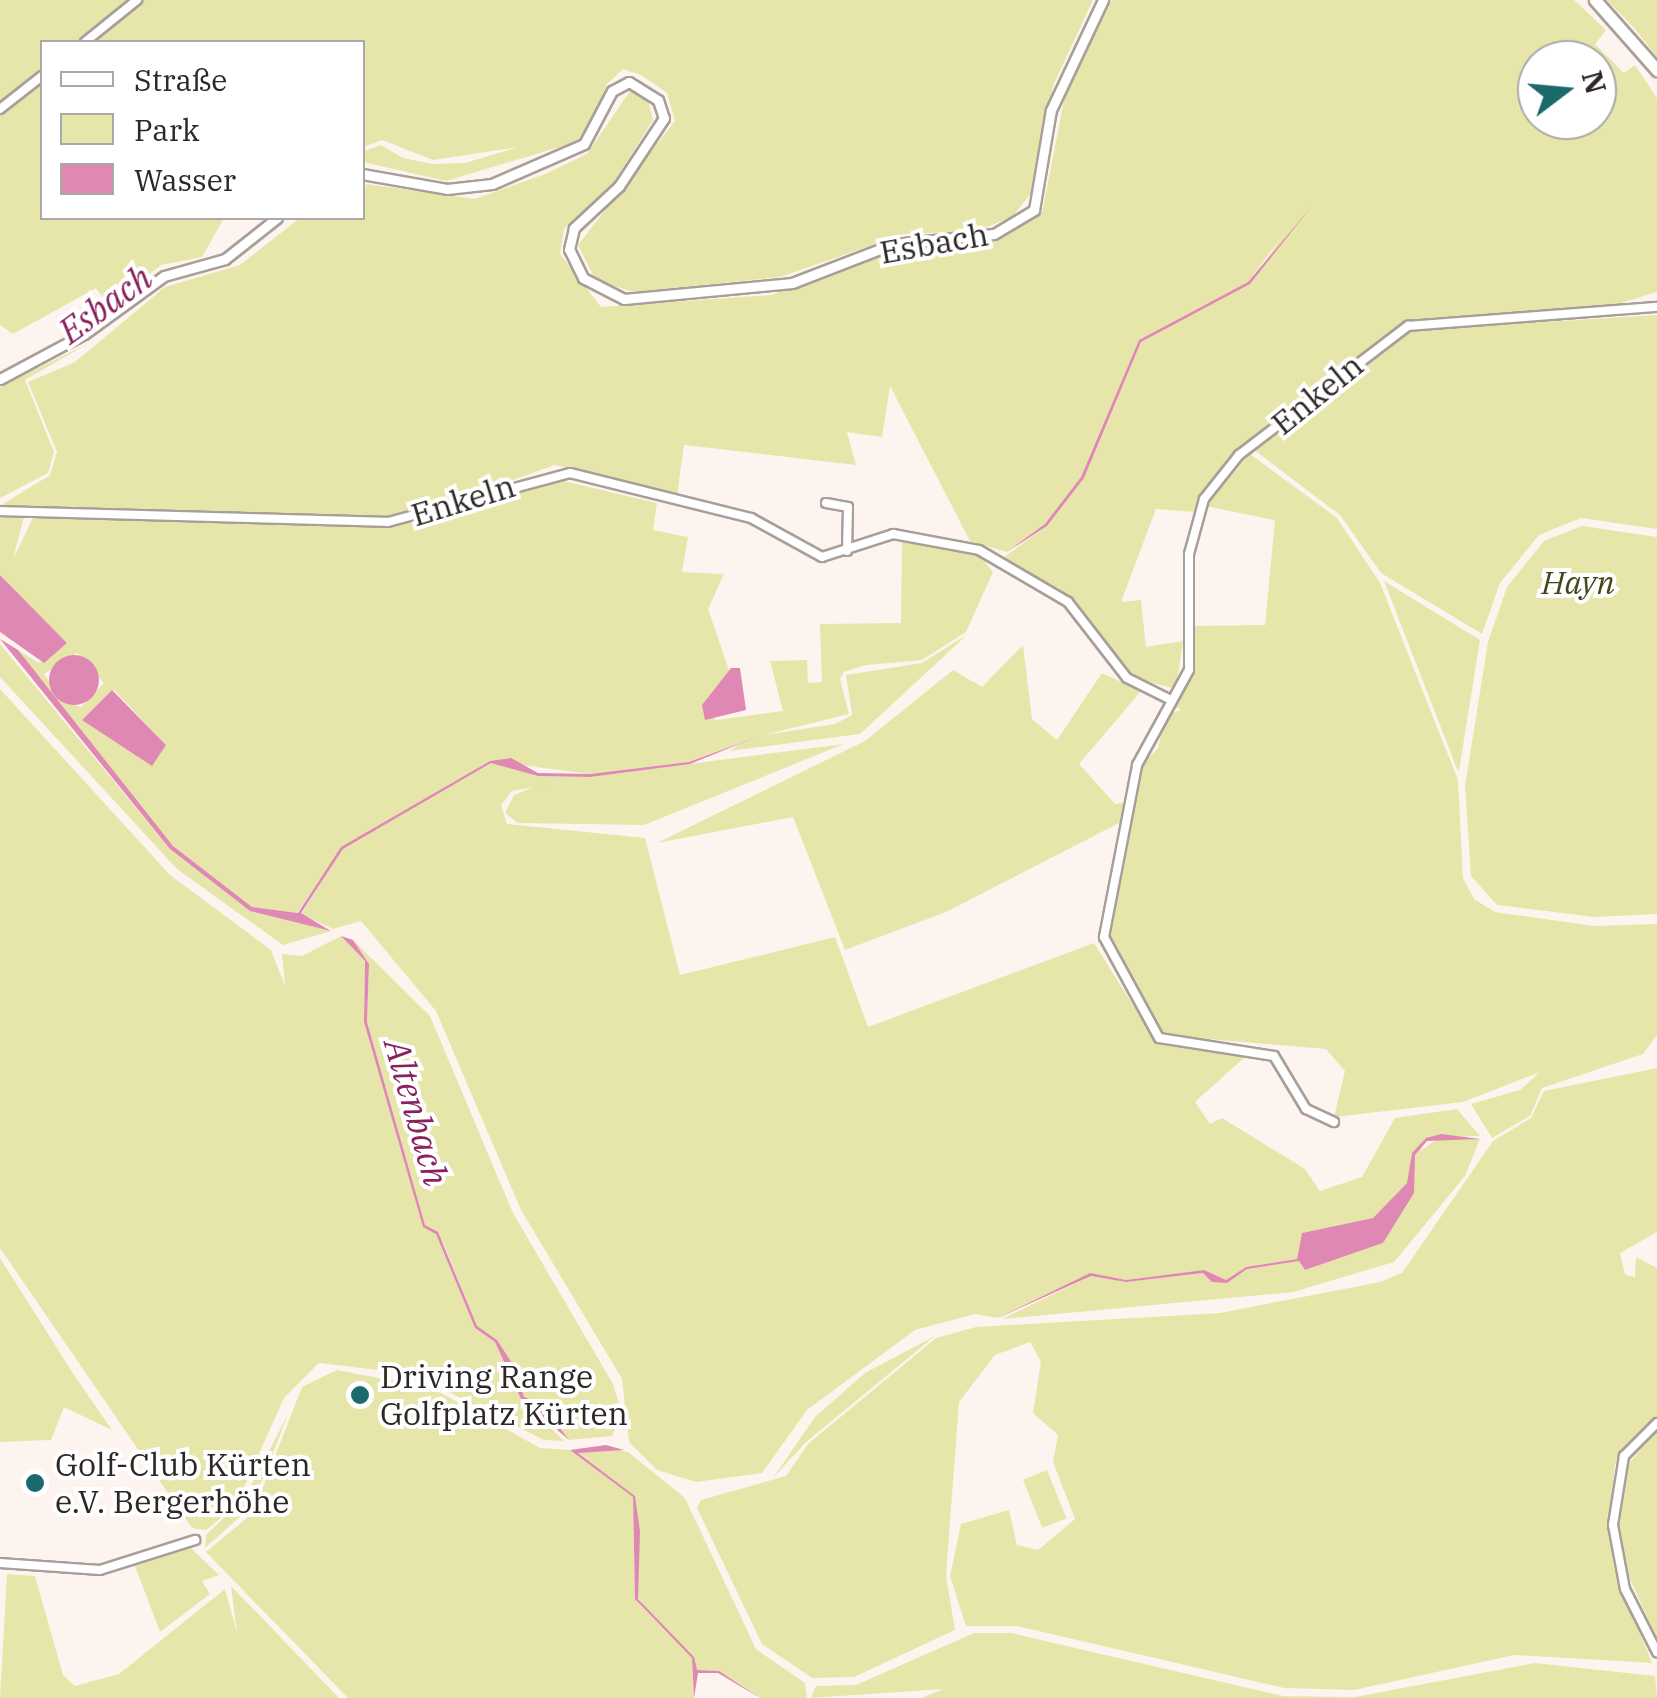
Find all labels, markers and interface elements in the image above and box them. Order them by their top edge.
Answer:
legend [40,40,365,220]
north arrow [1517,40,1617,140]
text: Straße [134,60,227,99]
text: N [1574,66,1615,98]
text: Park [134,110,200,149]
text: Wasser [134,160,236,199]
street label: Esbach [877,215,991,271]
water label: Esbach [50,256,160,352]
street label: Enkeln [1264,346,1370,442]
street label: Enkeln [407,466,519,534]
park label: Hayn [1541,563,1615,601]
water label: Altenbach [376,1034,458,1190]
place label: Driving Range Golfplatz Kürten [380,1358,628,1433]
marker: Driving Range Golfplatz Kürten [349,1384,371,1406]
place label: Golf-Club Kürten e.V. Bergerhöhe [55,1446,311,1521]
marker: Golf-Club Kürten e.V. Bergerhöhe [24,1472,46,1494]

